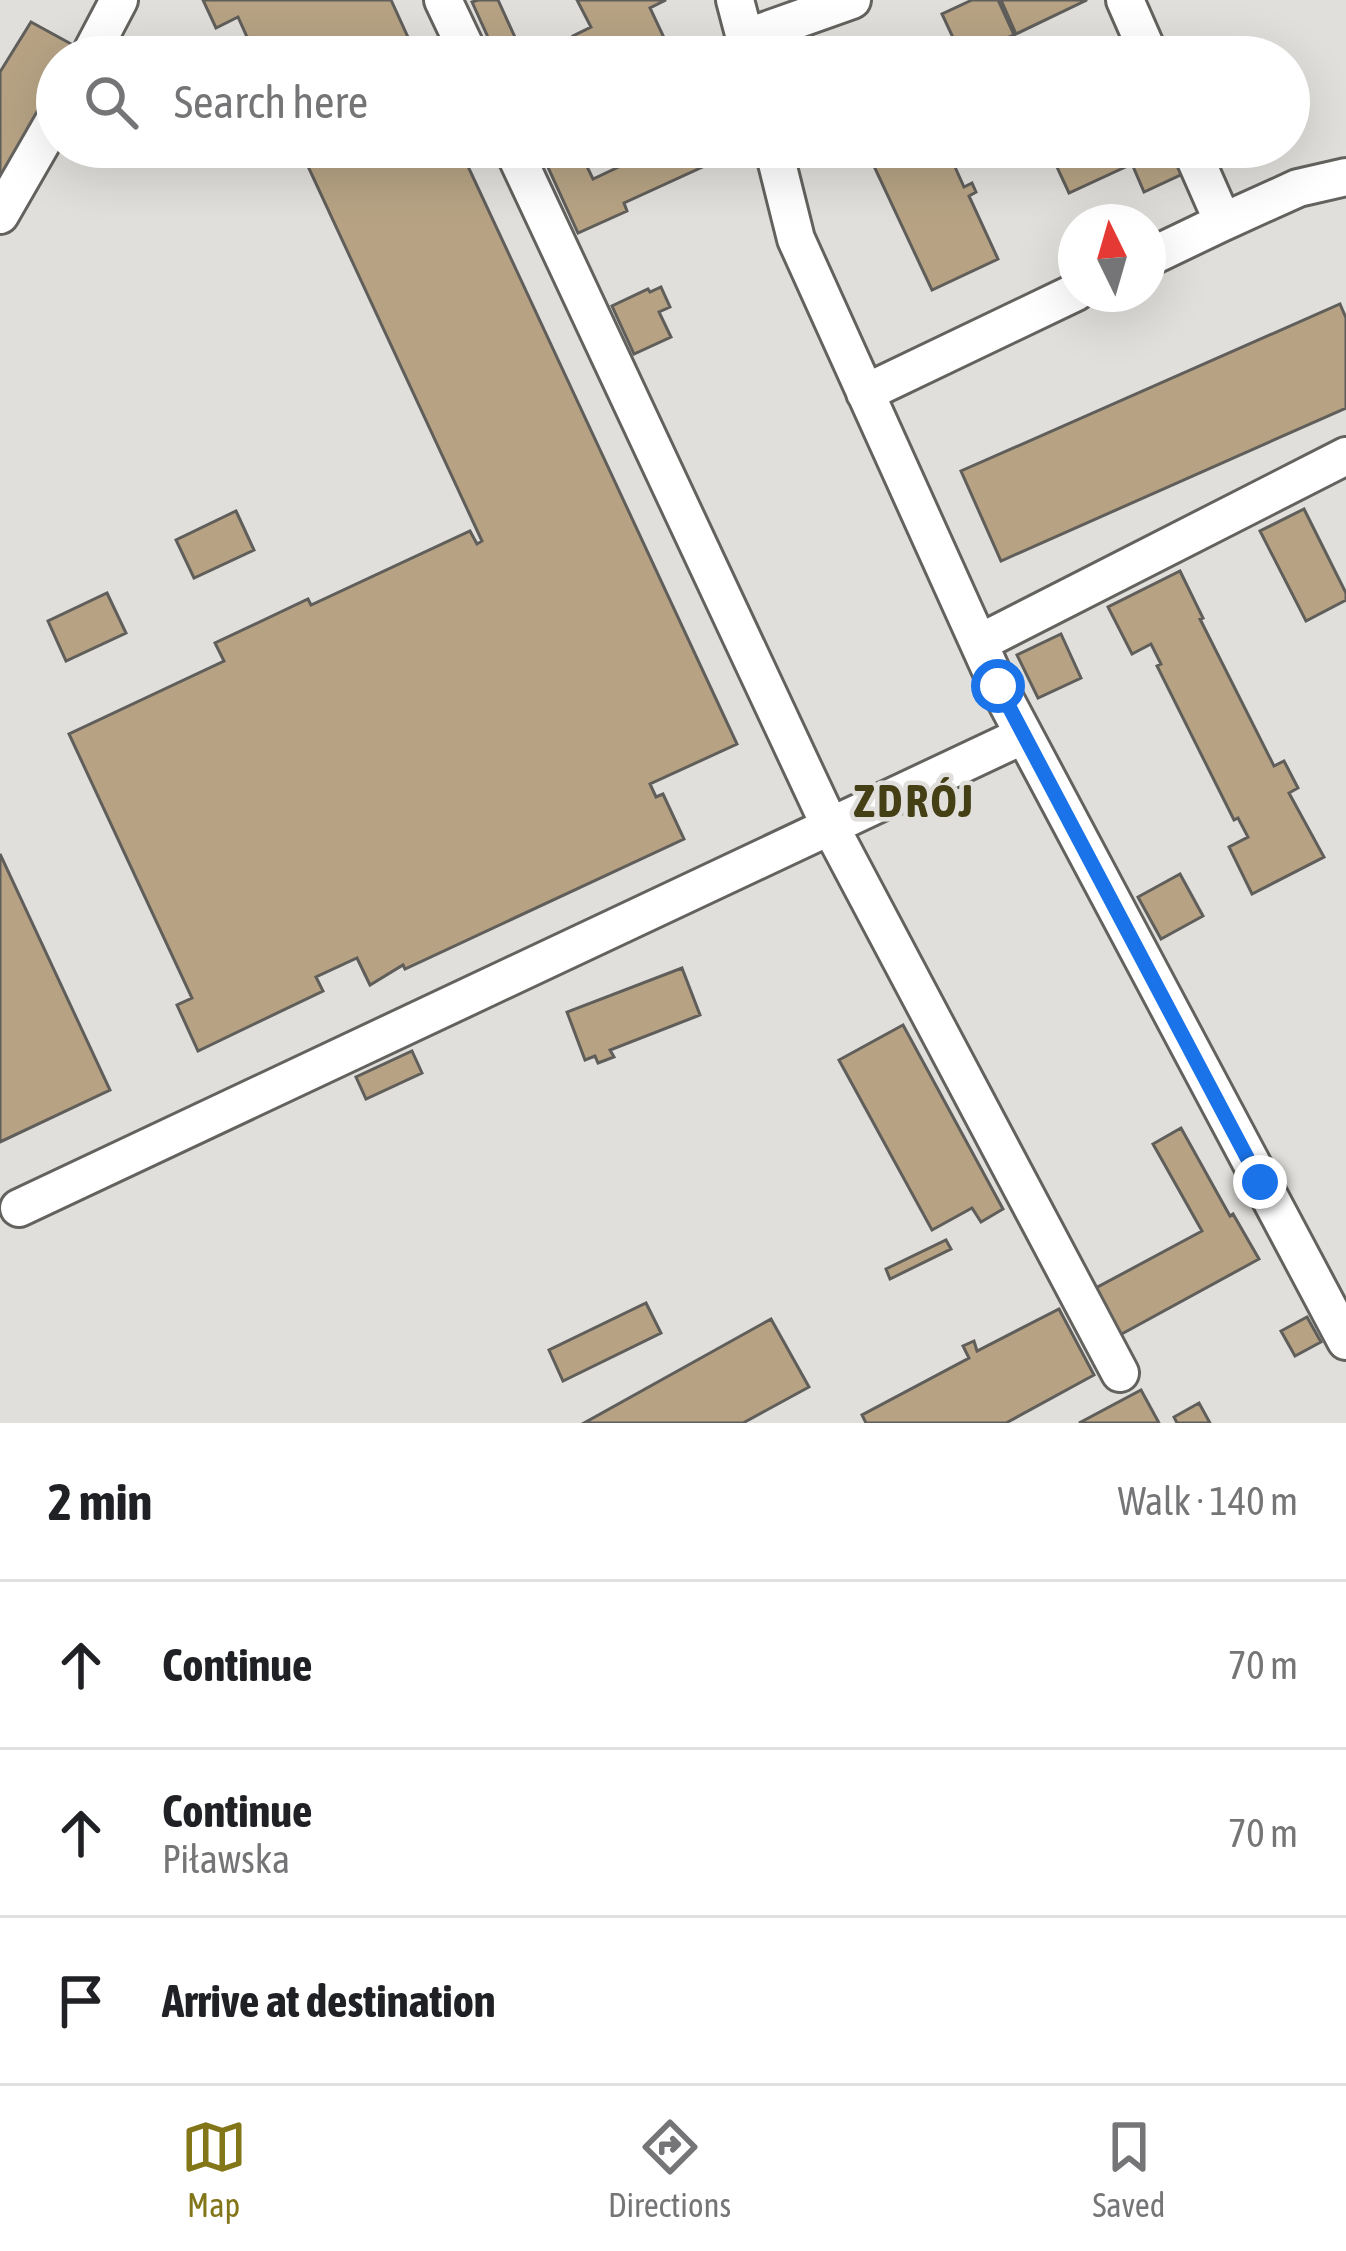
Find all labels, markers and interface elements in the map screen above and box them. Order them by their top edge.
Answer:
search box [36,36,1310,168]
icon: search [78,69,144,135]
text: Search here [174,76,368,128]
north arrow [1058,204,1166,312]
route start [971,659,1025,713]
district label: ZDRÓJ [854,775,976,827]
route end [1233,1155,1287,1209]
text: 2 min [48,1472,152,1531]
text: Walk · 140 m [1118,1479,1298,1523]
icon: ahead [48,1632,114,1698]
text: Continue [162,1639,313,1691]
text: 70 m [1228,1643,1298,1687]
text: Continue [162,1785,313,1837]
icon: ahead [48,1800,114,1866]
text: 70 m [1228,1811,1298,1855]
text: Piławska [162,1837,290,1881]
icon: arrive [48,1968,114,2034]
text: Arrive at destination [162,1975,496,2027]
tab: Map [181,2114,247,2224]
tab: Directions [608,2114,731,2224]
tab: Saved [1092,2114,1165,2224]

